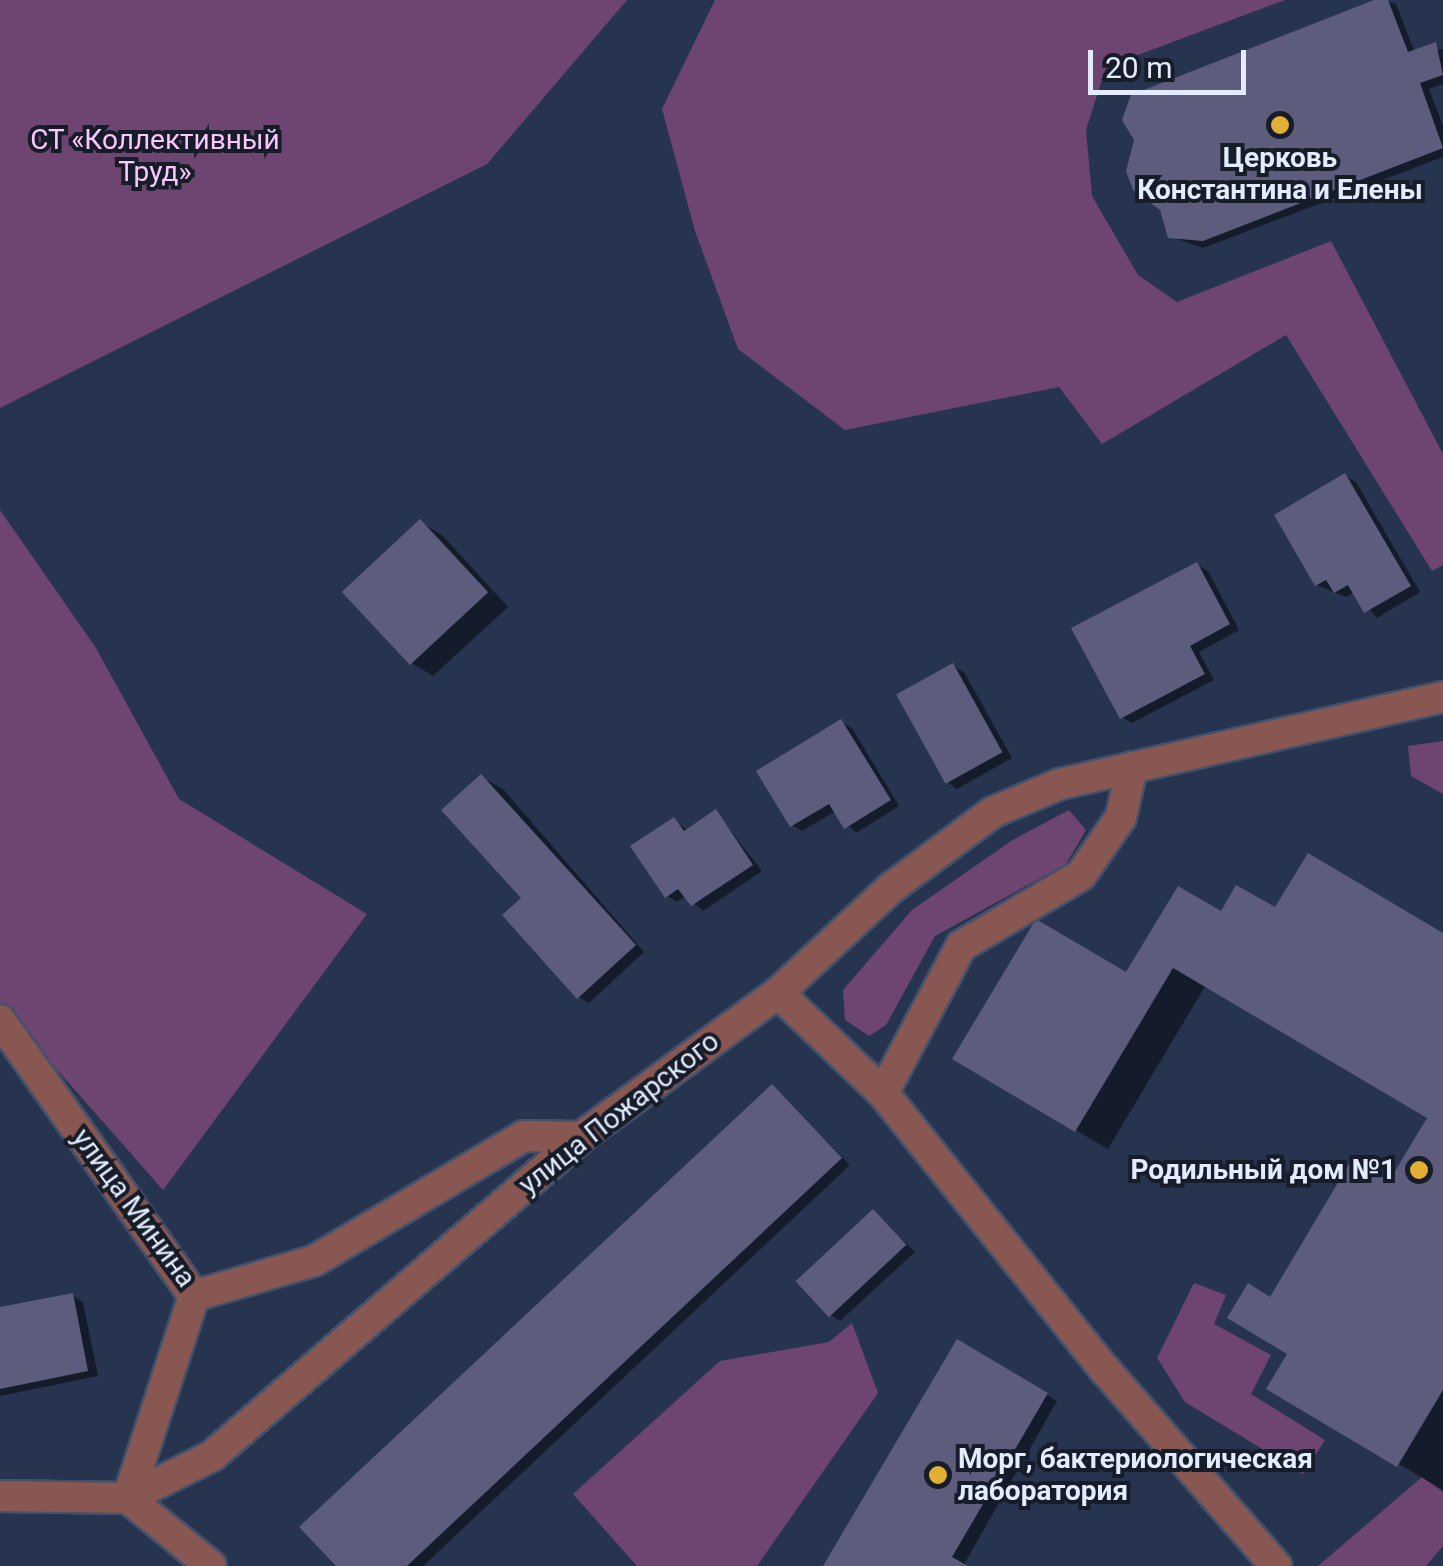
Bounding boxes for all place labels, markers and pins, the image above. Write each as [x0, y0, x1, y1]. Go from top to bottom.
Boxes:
marker: Церковь Константина и Елены [1269, 114, 1291, 136]
place label: Церковь Константина и Елены [1137, 141, 1423, 207]
place label: Родильный дом №1 [1130, 1153, 1396, 1187]
marker: Родильный дом №1 [1406, 1157, 1432, 1183]
place label: Морг, бактериологическая лаборатория [958, 1442, 1313, 1508]
marker: Морг, бактериологическая лаборатория [927, 1464, 949, 1486]

